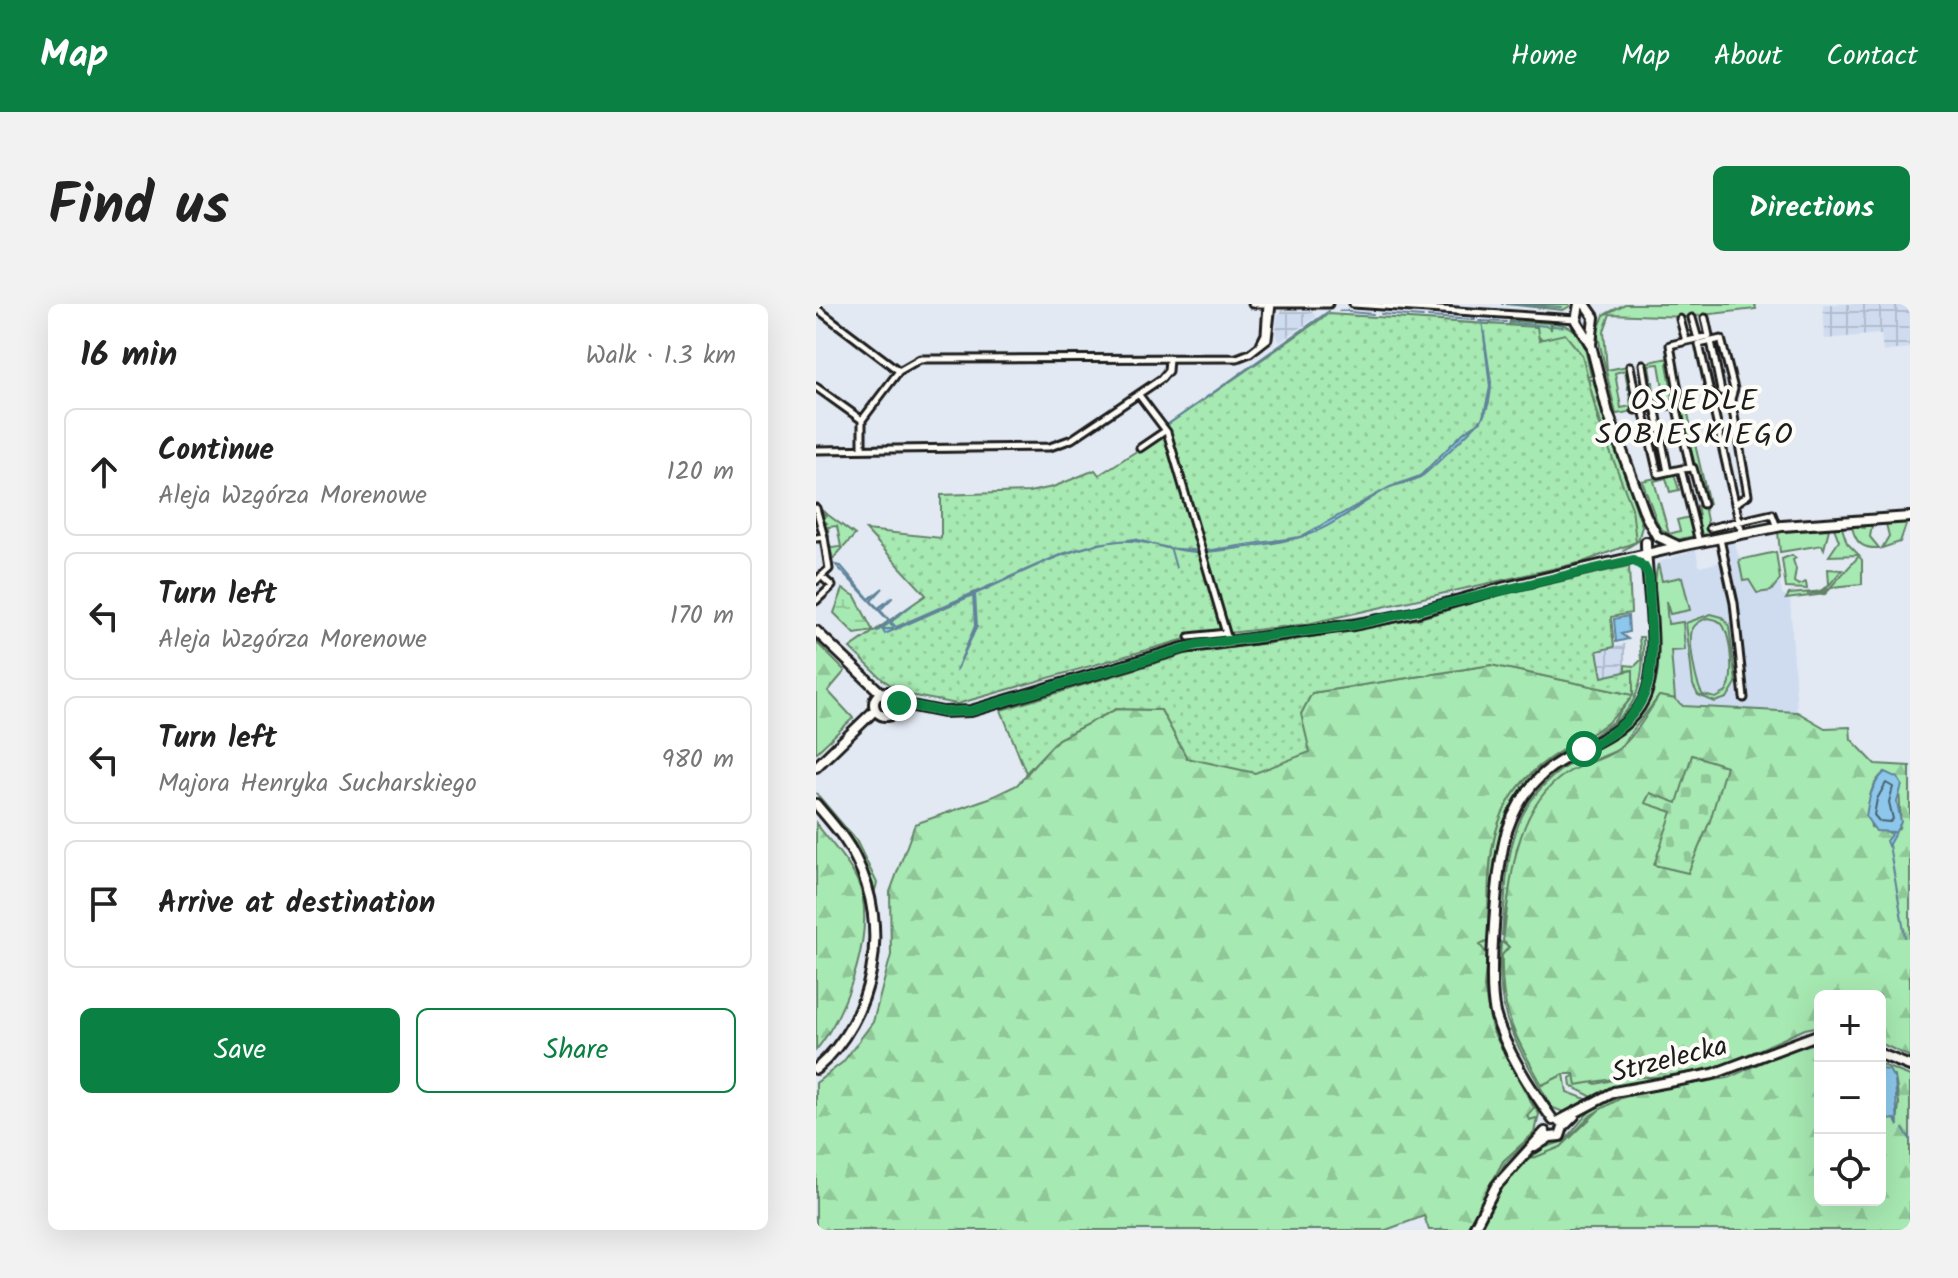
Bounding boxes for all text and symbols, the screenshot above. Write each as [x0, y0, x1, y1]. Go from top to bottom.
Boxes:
text: Map [40, 26, 109, 86]
text: Home [1511, 34, 1577, 79]
text: Map [1621, 34, 1670, 79]
text: About [1714, 34, 1782, 79]
text: Contact [1826, 34, 1918, 79]
text: Find us [48, 163, 229, 253]
button: Directions [1713, 166, 1910, 251]
text: 16 min [80, 329, 177, 383]
text: Walk · 1.3 km [585, 335, 736, 377]
district label: OSIEDLE SOBIESKIEGO [1595, 378, 1795, 460]
text: Continue [158, 427, 274, 475]
icon: ahead [82, 450, 126, 494]
text: 120 m [667, 451, 734, 493]
text: Aleja Wzgórza Morenowe [158, 475, 427, 517]
text: Turn left [158, 571, 277, 619]
icon: left [82, 594, 126, 638]
text: 170 m [670, 595, 734, 637]
text: Aleja Wzgórza Morenowe [158, 619, 427, 661]
route end [881, 685, 917, 721]
text: Turn left [158, 715, 277, 763]
route start [1566, 731, 1602, 767]
icon: left [82, 738, 126, 782]
text: 980 m [662, 739, 734, 781]
text: Majora Henryka Sucharskiego [158, 763, 477, 805]
text: Arrive at destination [158, 880, 435, 928]
icon: arrive [82, 882, 126, 926]
map controls [1814, 990, 1886, 1206]
button: + [1814, 990, 1886, 1062]
button: Save [80, 1008, 400, 1093]
button: Share [416, 1008, 736, 1093]
street label: Strzelecka [1607, 1024, 1732, 1097]
button: − [1814, 1062, 1886, 1134]
button: locate [1814, 1134, 1886, 1206]

